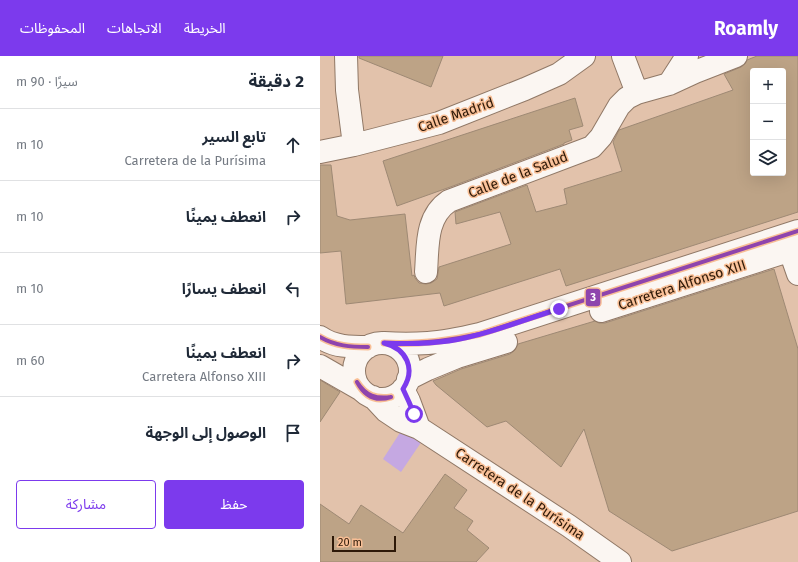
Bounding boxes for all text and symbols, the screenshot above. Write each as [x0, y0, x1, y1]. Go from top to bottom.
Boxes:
text: Roamly [714, 17, 778, 40]
text: المحفوظات [20, 20, 85, 37]
text: الاتجاهات [107, 20, 162, 37]
text: الخريطة [184, 20, 226, 37]
map controls [750, 68, 786, 176]
button: + [750, 68, 786, 104]
text: 2 دقيقة [248, 71, 304, 92]
text: سيرًا · 90 m [16, 74, 78, 89]
street label: Calle Madrid [416, 94, 496, 136]
button: − [750, 104, 786, 140]
text: تابع السير [202, 128, 266, 146]
icon: ahead [282, 134, 304, 156]
text: 10 m [16, 137, 44, 152]
button: layers [750, 140, 786, 176]
street label: Calle de la Salud [466, 148, 570, 202]
text: Carretera de la Purísima [124, 153, 266, 168]
icon: right [282, 206, 304, 228]
text: انعطف يمينًا [186, 208, 266, 226]
text: 10 m [16, 209, 44, 224]
street label: Carretera Alfonso XIII [616, 256, 748, 314]
icon: left [282, 278, 304, 300]
text: انعطف يسارًا [182, 280, 266, 298]
text: 10 m [16, 281, 44, 296]
line badge: 3 [585, 288, 601, 307]
text: 3 [589, 291, 596, 304]
route end [550, 300, 568, 318]
text: انعطف يمينًا [186, 344, 266, 362]
icon: right [282, 350, 304, 372]
text: 60 m [16, 353, 45, 368]
text: Carretera Alfonso XIII [142, 369, 266, 384]
route start [405, 405, 423, 423]
icon: arrive [282, 422, 304, 444]
text: الوصول إلى الوجهة [146, 424, 266, 442]
street label: Carretera de la Purísima [452, 444, 588, 544]
button: مشاركة [16, 480, 156, 529]
button: حفظ [164, 480, 304, 529]
scale bar [332, 534, 396, 553]
text: 20 m [338, 536, 362, 549]

